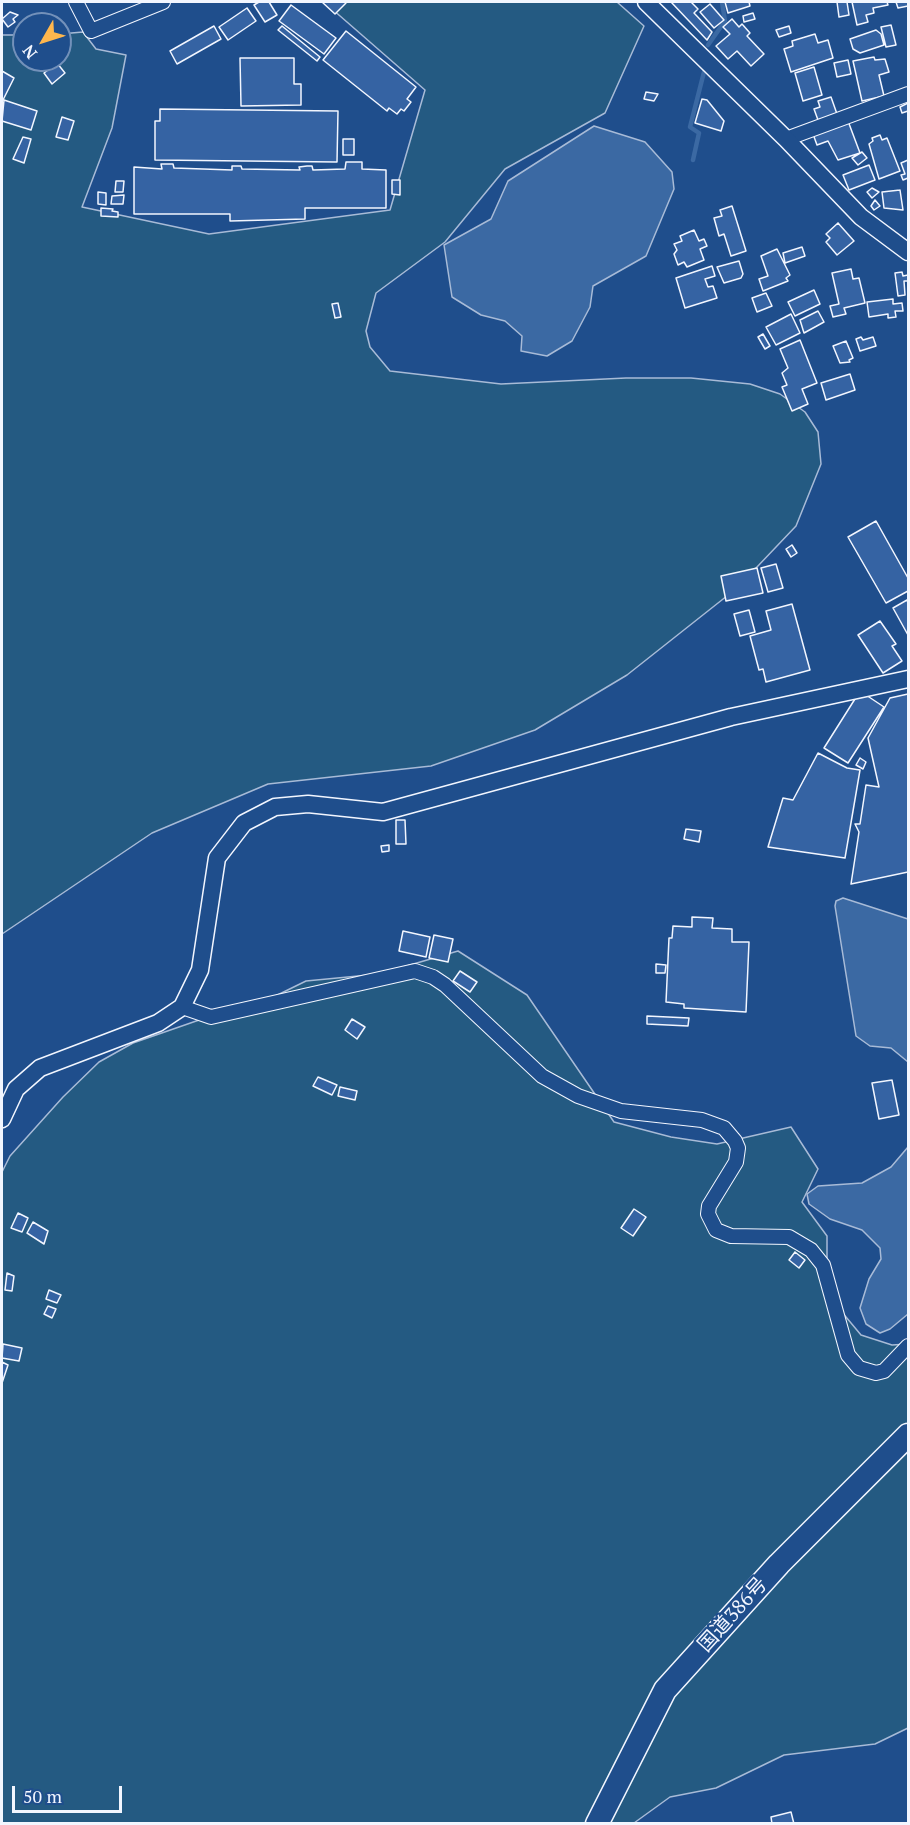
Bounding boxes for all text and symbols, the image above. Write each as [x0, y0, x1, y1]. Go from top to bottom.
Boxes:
north arrow [12, 12, 72, 72]
text: N [17, 40, 42, 64]
street label: 国道386号 [693, 1573, 773, 1657]
scale bar [15, 1774, 124, 1812]
text: 50 m [23, 1784, 62, 1808]

